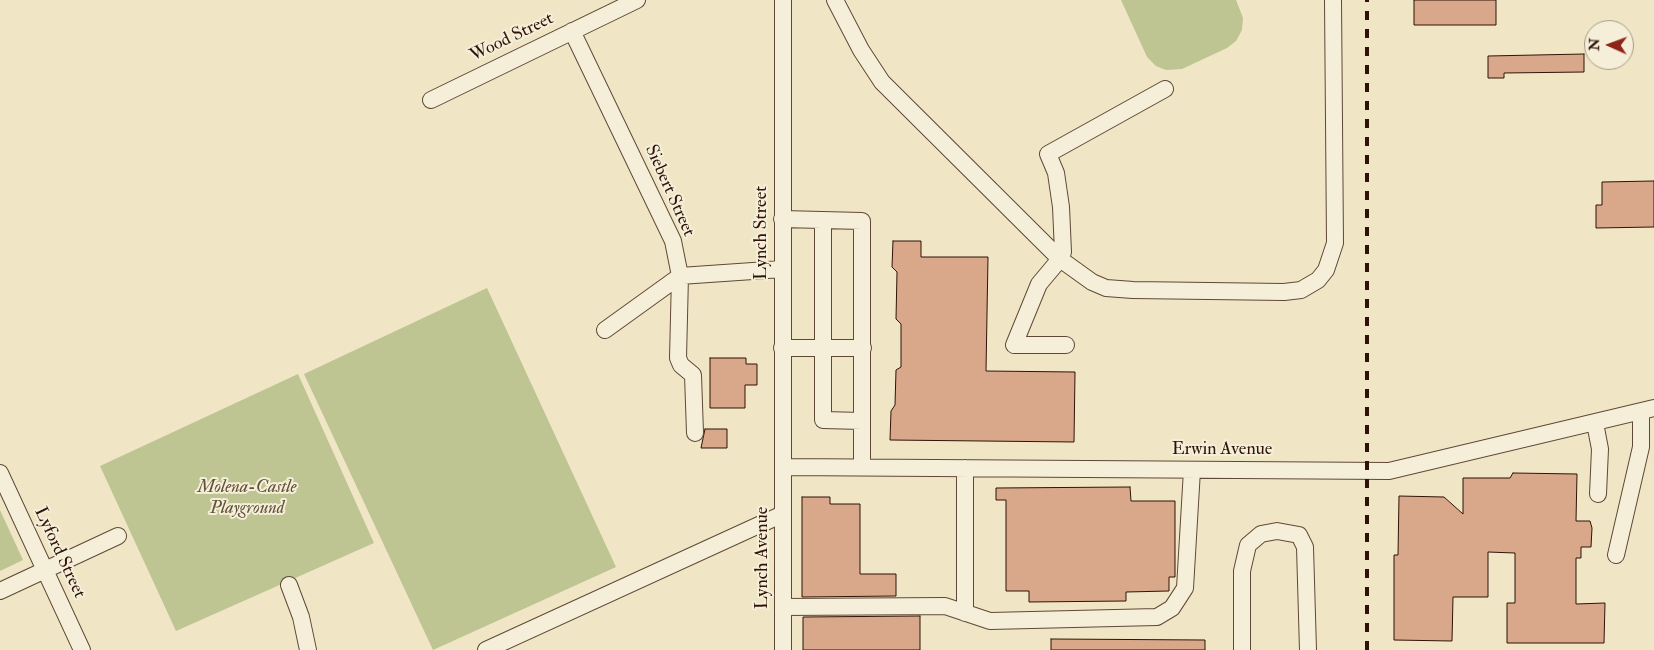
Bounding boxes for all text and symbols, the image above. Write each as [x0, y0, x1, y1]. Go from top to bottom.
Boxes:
street label: Wood Street [467, 9, 557, 67]
north arrow [1584, 20, 1634, 70]
text: N [1586, 38, 1603, 51]
street label: Siebert Street [639, 142, 699, 240]
street label: Lynch Street [751, 186, 773, 280]
street label: Erwin Avenue [1172, 439, 1272, 461]
park label: Molena-Castle Playground [197, 477, 297, 520]
street label: Lyford Street [29, 504, 89, 602]
street label: Lynch Avenue [752, 507, 774, 609]

